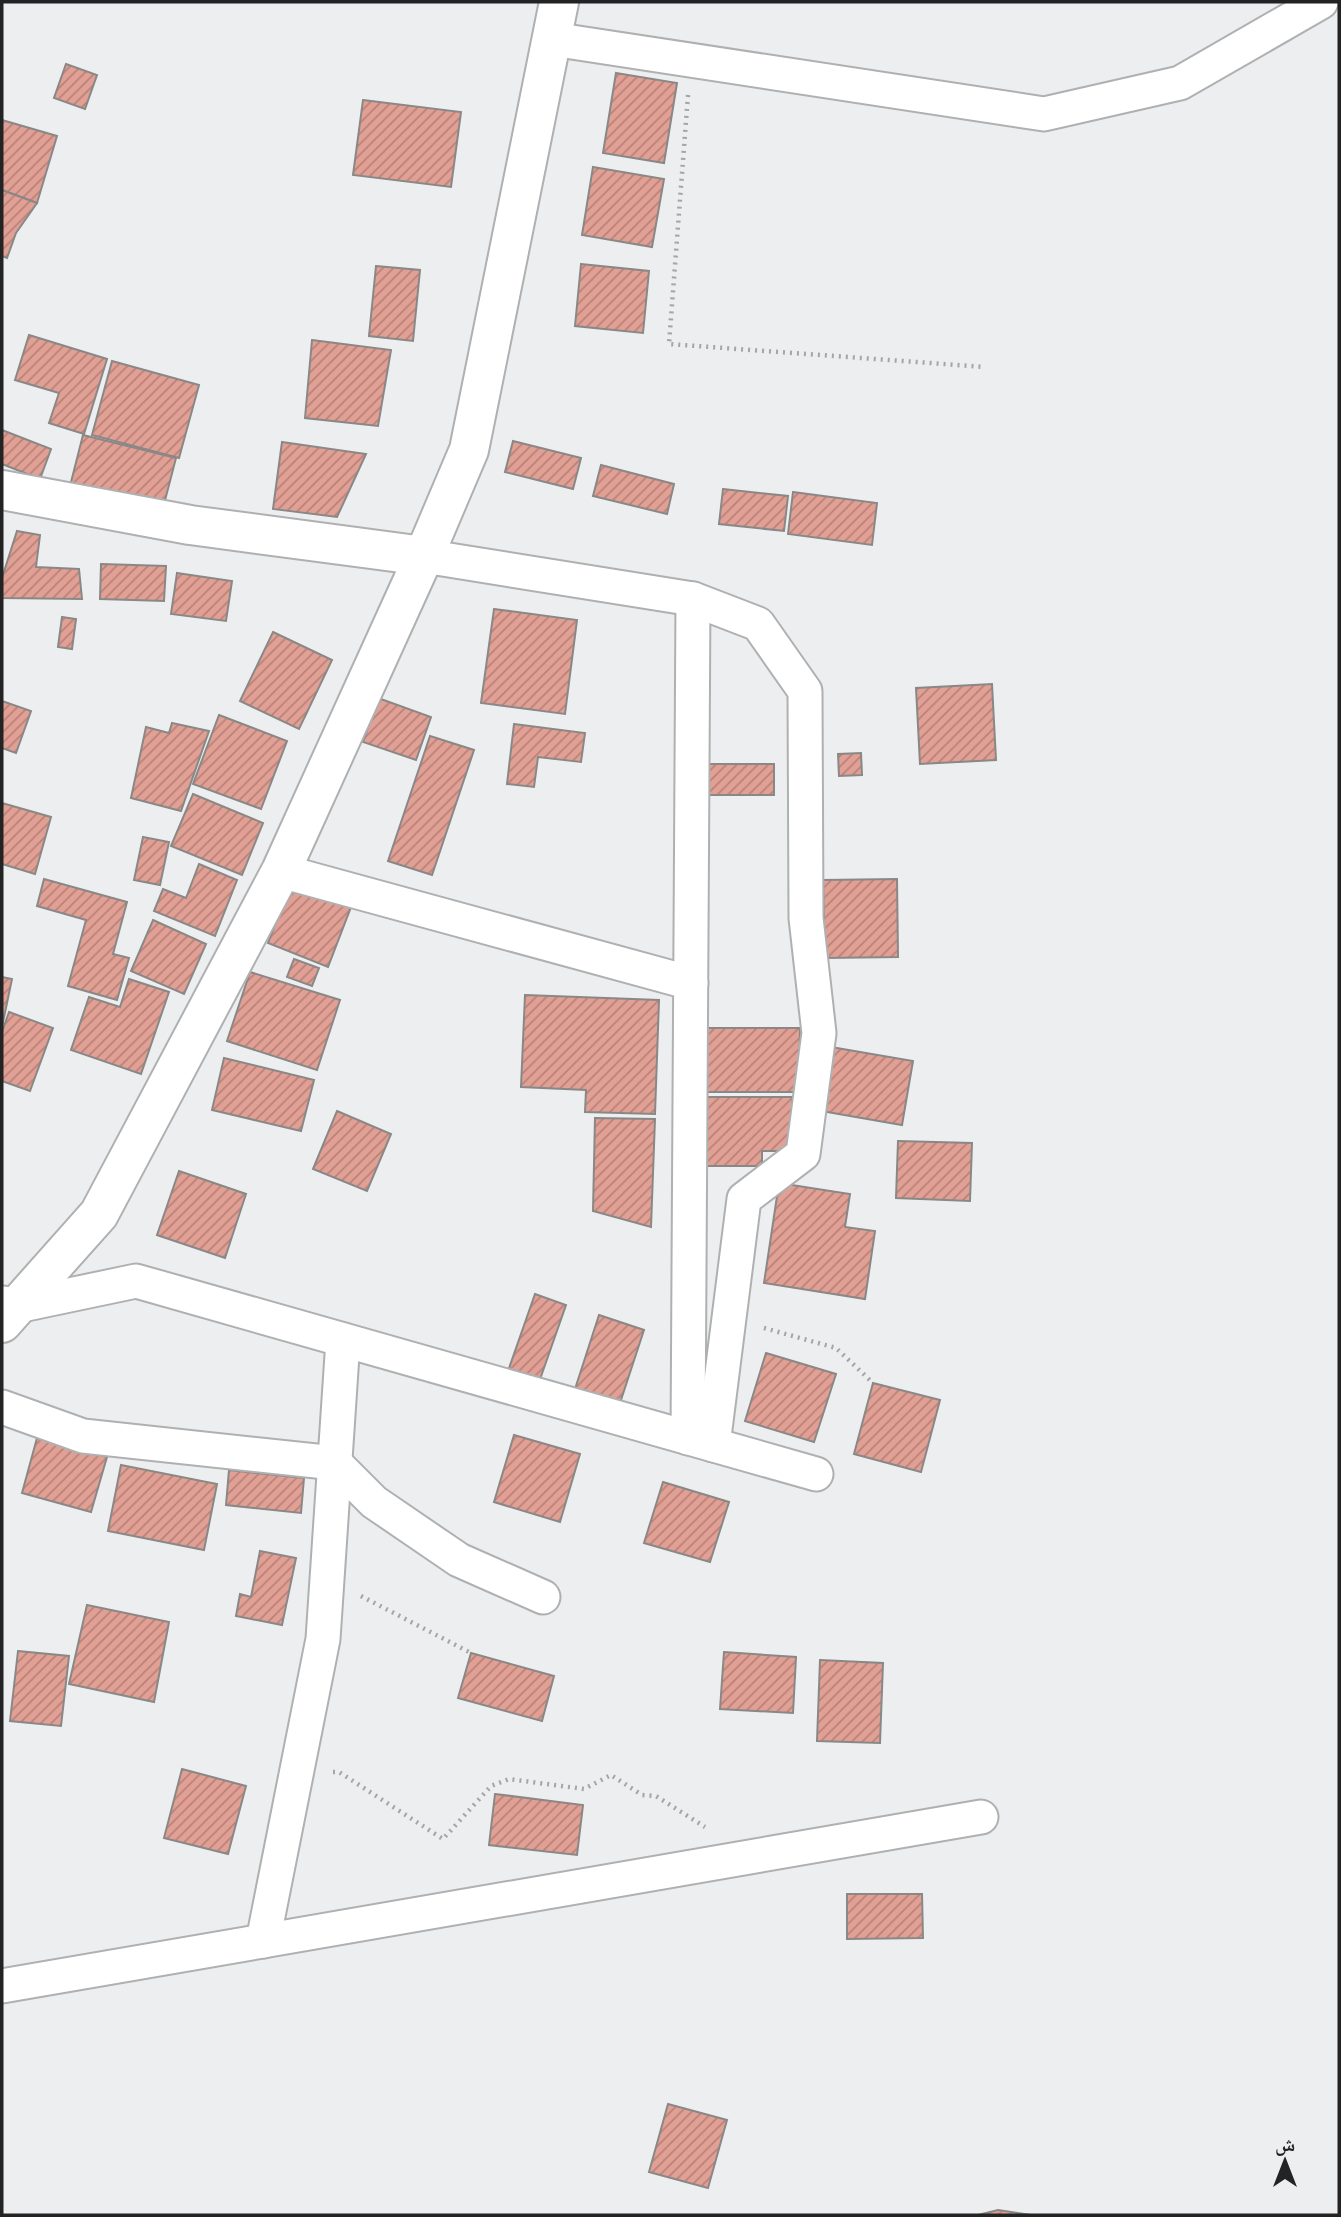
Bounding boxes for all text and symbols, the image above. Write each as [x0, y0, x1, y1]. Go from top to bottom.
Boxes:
north arrow [1250, 2126, 1320, 2196]
text: ش [1275, 2134, 1295, 2156]

